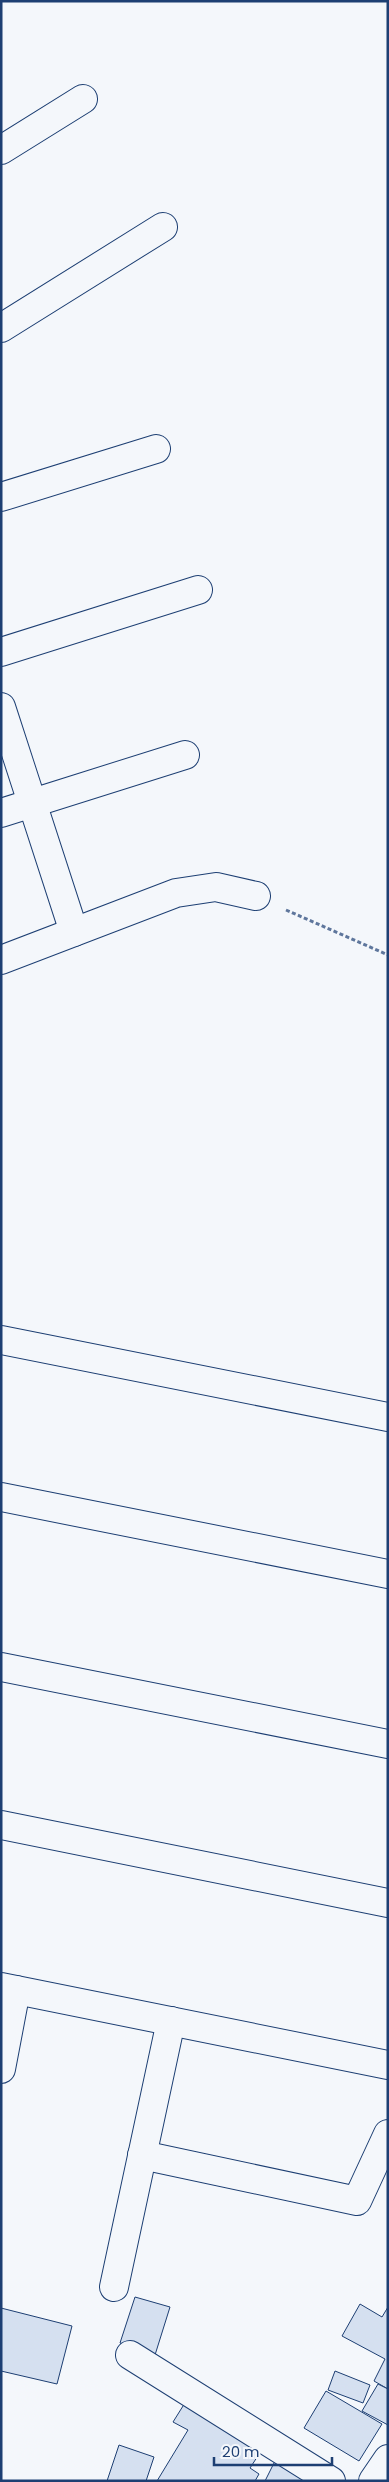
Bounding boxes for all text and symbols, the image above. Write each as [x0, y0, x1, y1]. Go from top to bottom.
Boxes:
scale bar [214, 2434, 332, 2466]
text: 20 m [222, 2441, 260, 2462]

